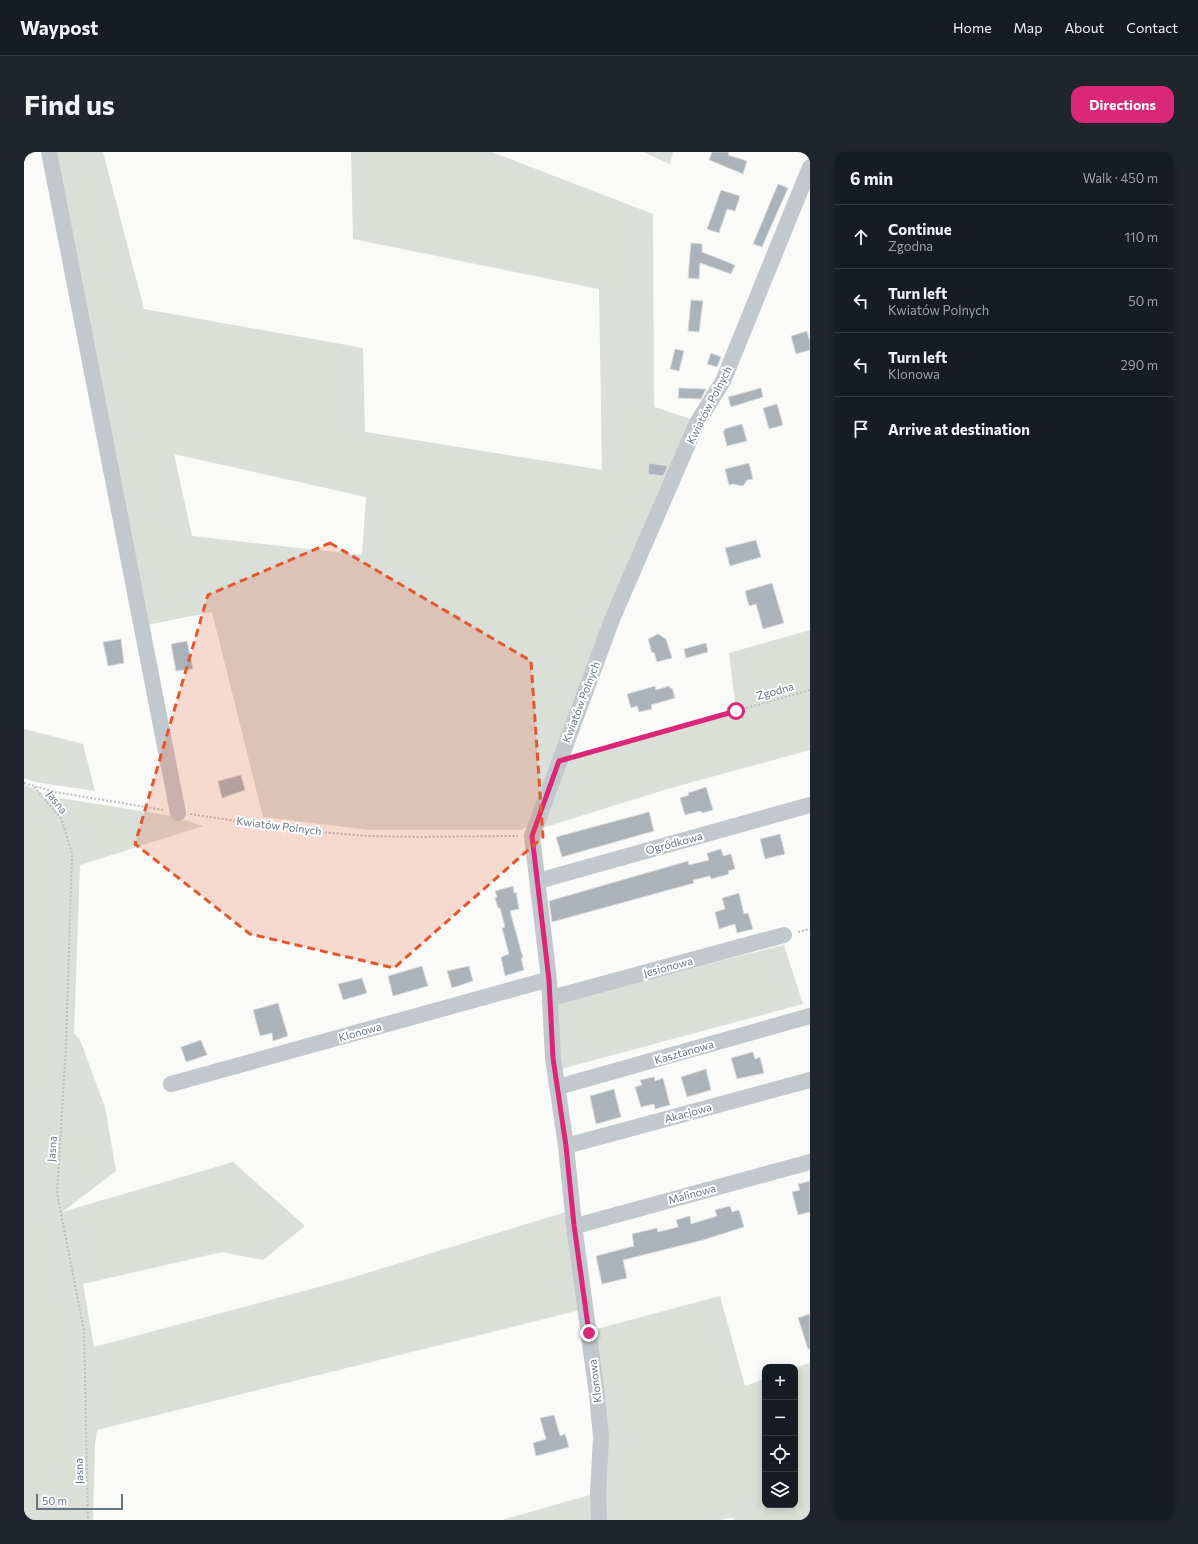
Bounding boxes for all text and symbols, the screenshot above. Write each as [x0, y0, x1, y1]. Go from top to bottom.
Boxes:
text: Waypost [20, 16, 98, 39]
text: Home [953, 19, 992, 36]
text: Map [1014, 19, 1042, 36]
text: About [1064, 19, 1104, 36]
text: Contact [1126, 19, 1178, 36]
button: Directions [1071, 86, 1174, 123]
text: Find us [24, 87, 115, 121]
text: 6 min [850, 168, 893, 189]
text: Walk · 450 m [1083, 170, 1158, 186]
text: Continue [888, 220, 952, 238]
icon: ahead [850, 226, 872, 248]
text: 110 m [1125, 229, 1158, 245]
text: Zgodna [888, 238, 933, 254]
text: Turn left [888, 284, 947, 302]
icon: left [850, 290, 872, 312]
text: 50 m [1128, 293, 1158, 309]
text: Kwiatów Polnych [888, 302, 989, 318]
text: Turn left [888, 348, 947, 366]
icon: left [850, 354, 872, 376]
text: 290 m [1121, 357, 1158, 373]
street label: Kwiatów Polnych [683, 364, 734, 446]
text: Klonowa [888, 366, 940, 382]
icon: arrive [850, 418, 872, 440]
text: Arrive at destination [888, 420, 1030, 438]
street label: Kwiatów Polnych [559, 660, 602, 744]
street label: Zgodna [755, 679, 795, 702]
route start [727, 702, 745, 720]
street label: Jasna [43, 787, 71, 817]
street label: Kwiatów Polnych [236, 814, 322, 837]
street label: Ogródkowa [644, 829, 704, 856]
street label: Jesionowa [642, 954, 694, 980]
street label: Klonowa [337, 1019, 383, 1044]
street label: Kasztanowa [653, 1037, 715, 1066]
street label: Akacjowa [663, 1100, 713, 1125]
street label: Jasna [44, 1136, 60, 1162]
street label: Malinowa [667, 1181, 717, 1206]
route end [580, 1324, 598, 1342]
street label: Klonowa [585, 1358, 604, 1404]
map controls [762, 1364, 798, 1508]
button: + [762, 1364, 798, 1400]
button: − [762, 1400, 798, 1436]
button: locate [762, 1436, 798, 1472]
street label: Jasna [72, 1458, 86, 1484]
button: layers [762, 1472, 798, 1508]
scale bar [36, 1492, 123, 1511]
text: 50 m [42, 1494, 67, 1507]

